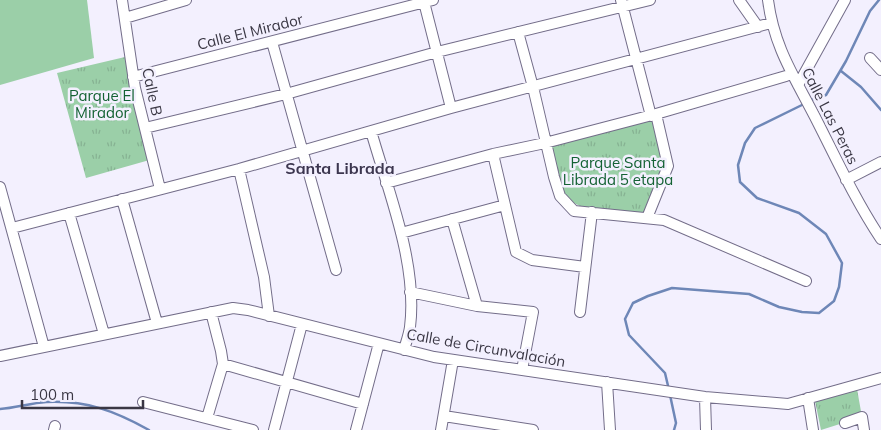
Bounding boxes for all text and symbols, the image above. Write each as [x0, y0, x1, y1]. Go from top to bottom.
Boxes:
street label: Calle El Mirador [195, 9, 305, 54]
street label: Calle Las Peras [798, 64, 863, 167]
street label: Calle B [138, 66, 167, 118]
park label: Parque El Mirador [69, 86, 135, 122]
park label: Parque Santa Librada 5 etapa [563, 153, 673, 189]
district label: Santa Librada [285, 158, 395, 178]
street label: Calle de Circunvalación [405, 324, 567, 371]
scale bar [22, 378, 144, 410]
text: 100 m [30, 385, 74, 404]

